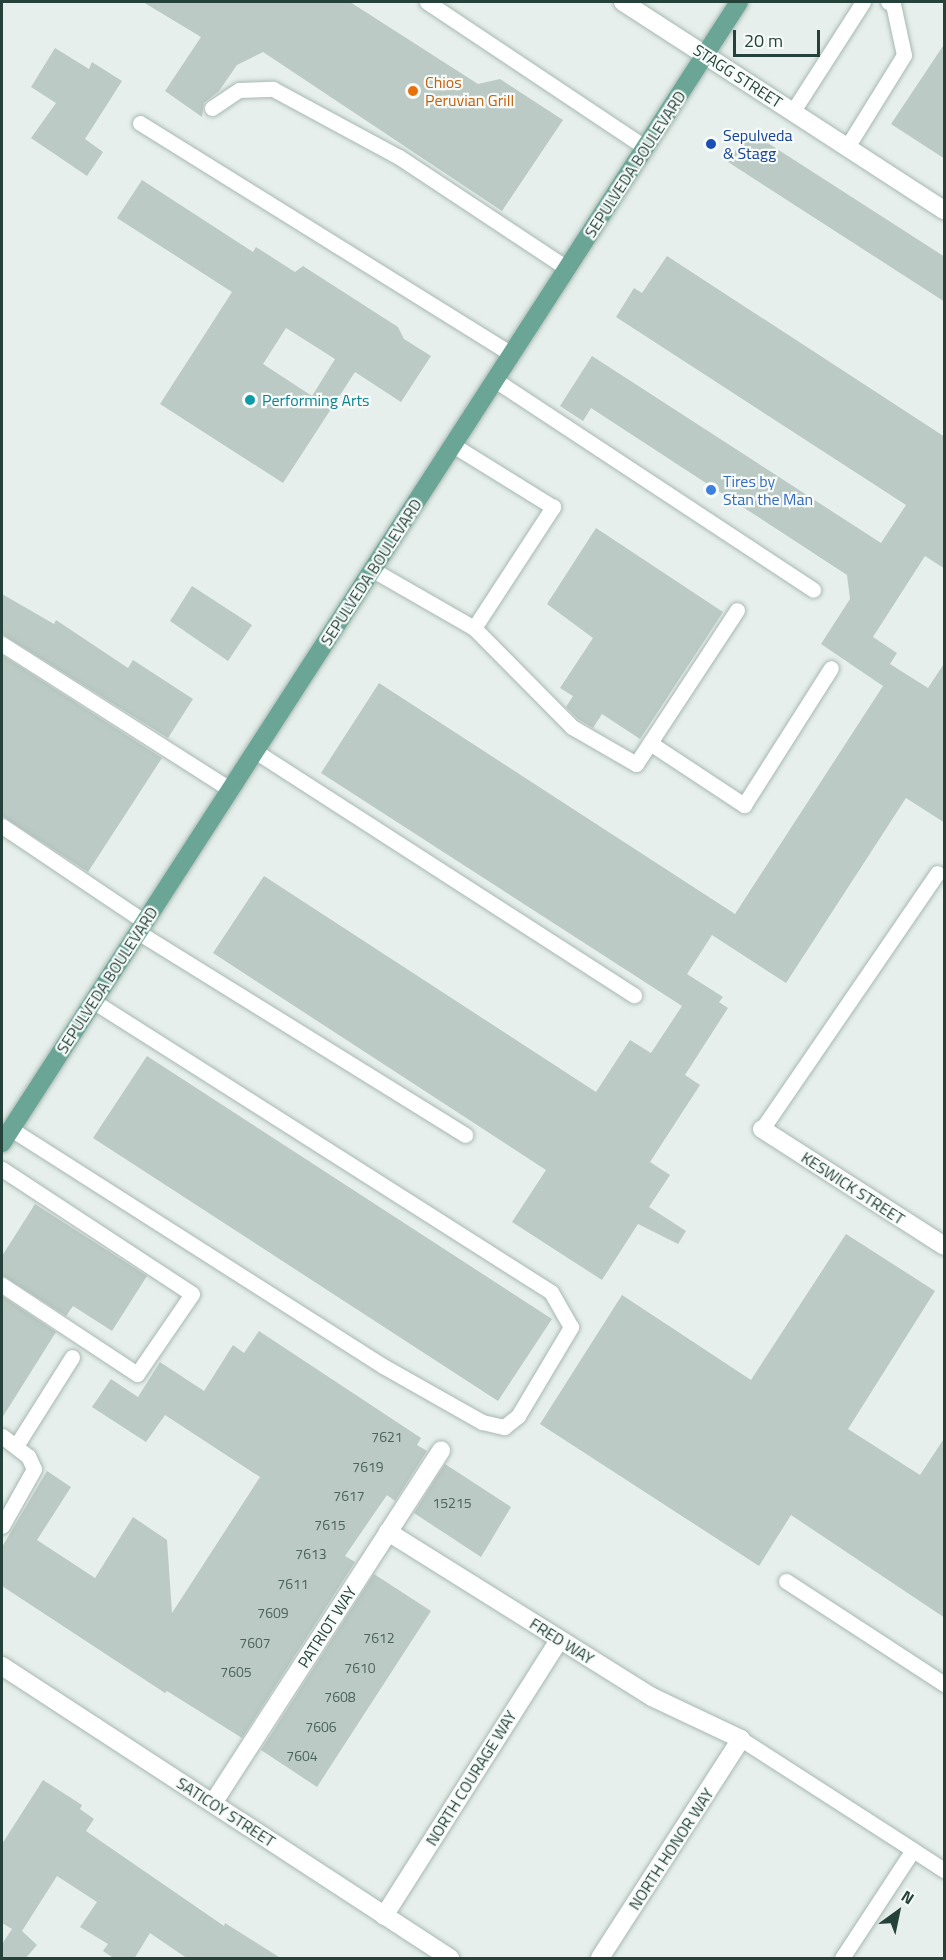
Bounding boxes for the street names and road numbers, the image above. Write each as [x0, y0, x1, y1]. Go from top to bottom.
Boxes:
street label: STAGG STREET [690, 40, 786, 112]
street label: SEPULVEDA BOULEVARD [580, 87, 690, 241]
street label: SEPULVEDA BOULEVARD [316, 495, 426, 649]
street label: SEPULVEDA BOULEVARD [52, 903, 162, 1057]
street label: KESWICK STREET [798, 1148, 908, 1228]
street label: PATRIOT WAY [294, 1583, 360, 1671]
street label: FRED WAY [526, 1614, 598, 1668]
street label: NORTH COURAGE WAY [422, 1707, 520, 1849]
street label: SATICOY STREET [173, 1773, 279, 1851]
street label: NORTH HONOR WAY [625, 1785, 717, 1913]

